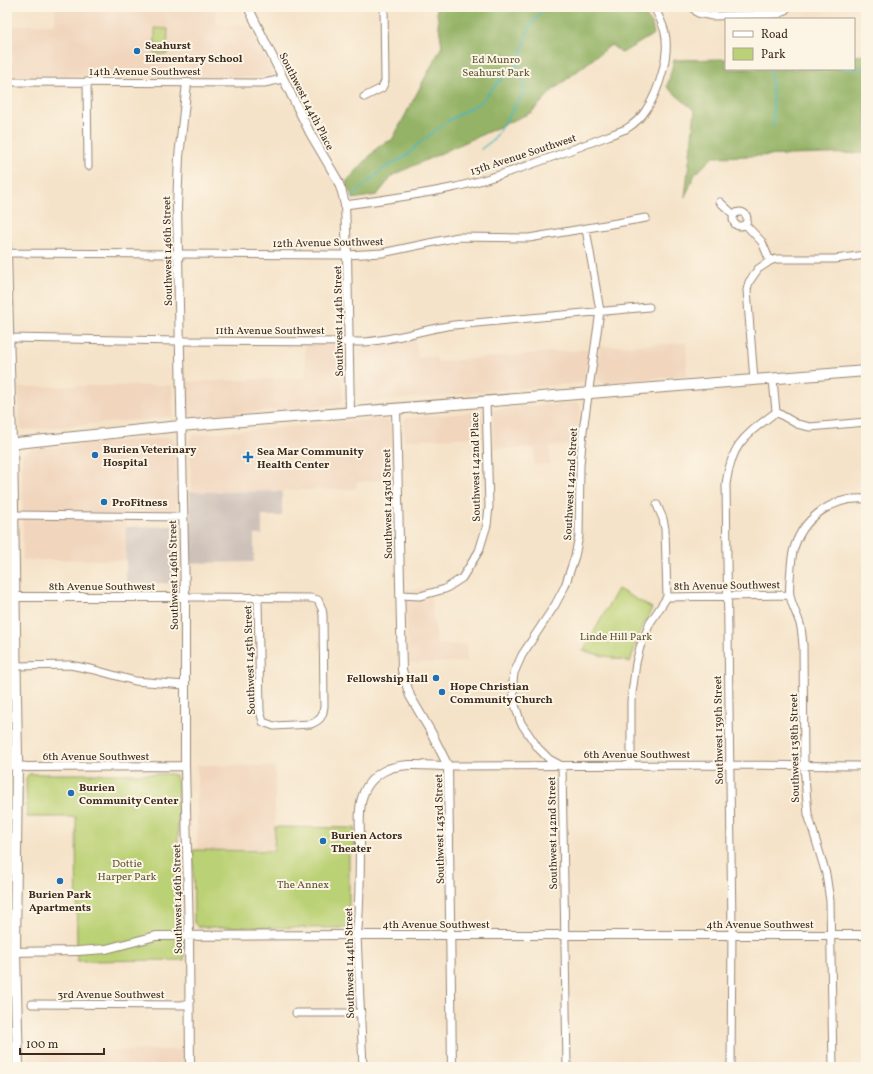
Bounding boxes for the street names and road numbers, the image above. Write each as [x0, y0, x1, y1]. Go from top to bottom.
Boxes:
street label: Southwest 144th Place [275, 50, 337, 153]
street label: 14th Avenue Southwest [89, 65, 201, 80]
street label: 13th Avenue Southwest [468, 131, 579, 180]
street label: Southwest 146th Street [160, 196, 177, 306]
street label: 12th Avenue Southwest [272, 235, 384, 252]
street label: Southwest 144th Street [331, 265, 348, 377]
street label: 11th Avenue Southwest [215, 324, 325, 339]
street label: Southwest 142nd Place [468, 412, 485, 522]
street label: Southwest 142nd Street [561, 427, 582, 541]
street label: Southwest 143rd Street [380, 449, 397, 559]
street label: Southwest 146th Street [166, 520, 183, 630]
street label: 8th Avenue Southwest [674, 578, 781, 595]
street label: 8th Avenue Southwest [49, 580, 155, 595]
street label: Southwest 145th Street [241, 605, 260, 715]
street label: Southwest 139th Street [711, 675, 728, 785]
street label: Southwest 138th Street [787, 693, 804, 803]
street label: 6th Avenue Southwest [584, 748, 690, 763]
street label: 6th Avenue Southwest [43, 750, 149, 765]
street label: Southwest 143rd Street [432, 774, 449, 884]
street label: Southwest 142nd Street [545, 776, 562, 890]
street label: Southwest 146th Street [170, 844, 187, 954]
street label: Southwest 144th Street [342, 907, 359, 1019]
street label: 4th Avenue Southwest [382, 918, 490, 933]
street label: 4th Avenue Southwest [706, 918, 814, 933]
street label: 3rd Avenue Southwest [57, 988, 165, 1003]

